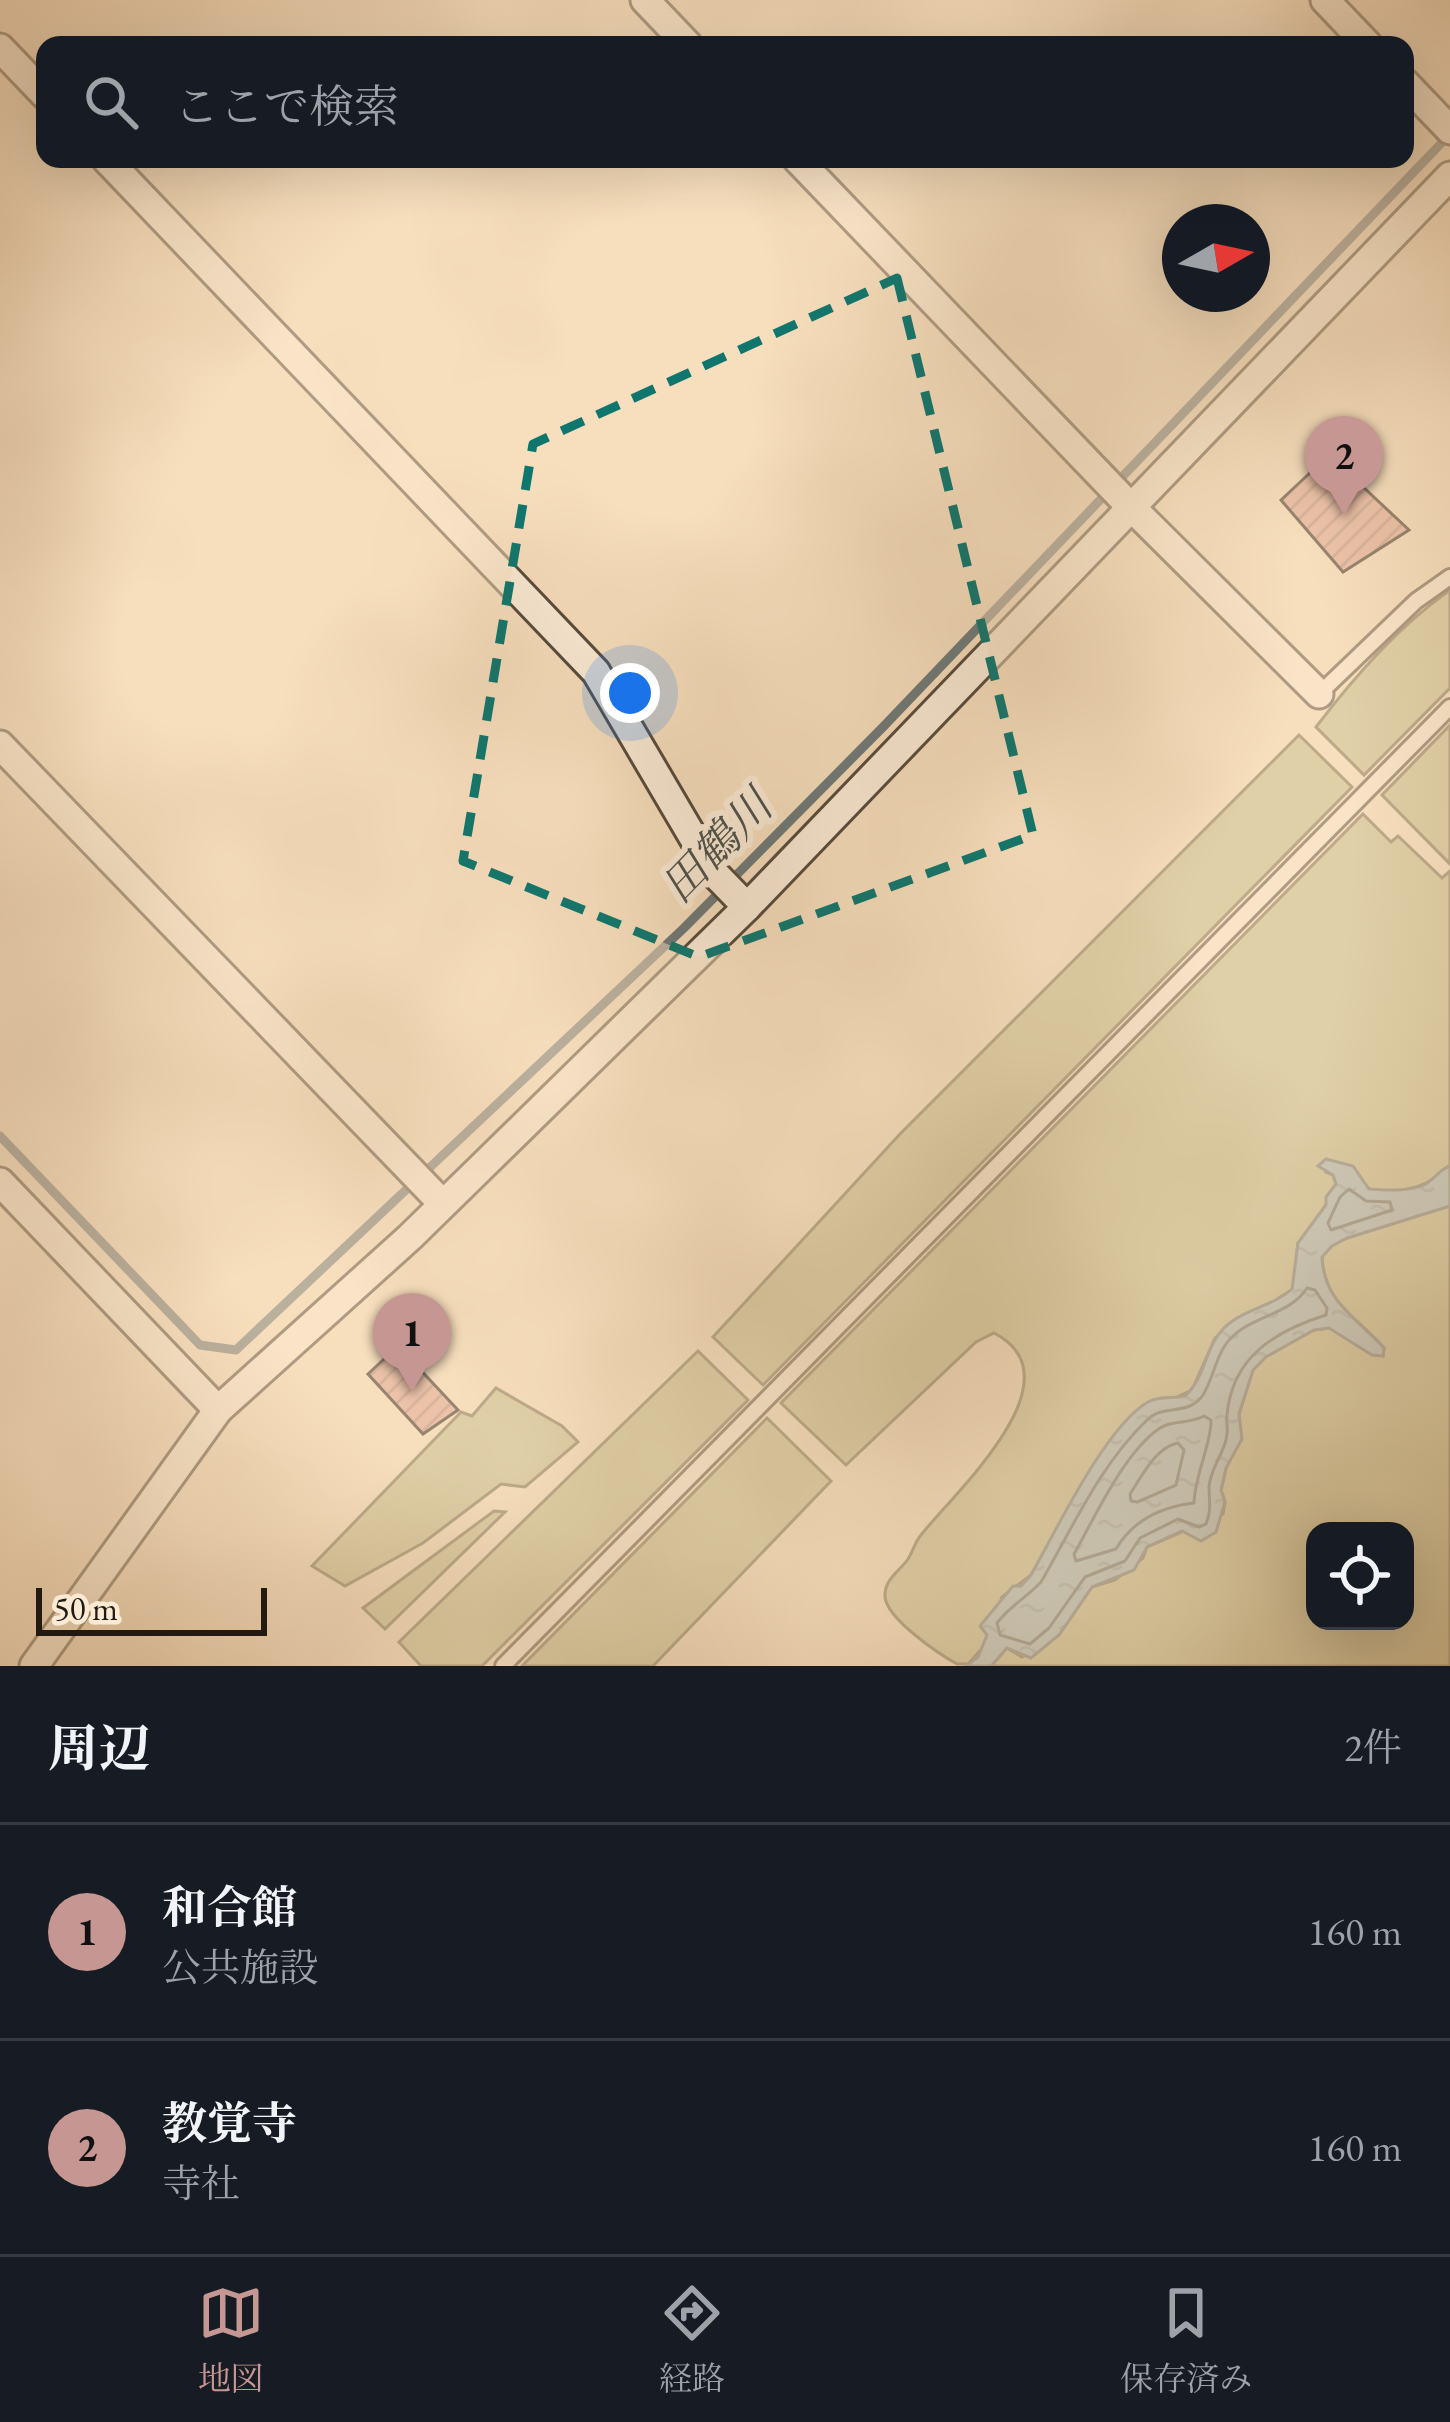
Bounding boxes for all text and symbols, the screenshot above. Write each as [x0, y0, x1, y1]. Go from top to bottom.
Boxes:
search box [36, 36, 1414, 168]
icon: search [78, 69, 144, 135]
text: ここで検索 [174, 77, 399, 135]
north arrow [1162, 204, 1270, 312]
pin: 2 [1305, 416, 1383, 515]
your location [600, 663, 660, 723]
water label: 田鶴川 [648, 774, 787, 915]
pin: 1 [373, 1293, 451, 1392]
map controls [1306, 1522, 1414, 1630]
button: locate [1306, 1522, 1414, 1630]
scale bar [36, 1582, 267, 1635]
text: 50 m [54, 1587, 118, 1630]
text: 周辺 [48, 1715, 150, 1781]
text: 2件 [1344, 1722, 1402, 1773]
text: 和合館 [162, 1878, 297, 1936]
text: 1 [77, 1906, 97, 1957]
text: 160 m [1308, 1906, 1402, 1957]
text: 公共施設 [162, 1942, 318, 1993]
text: 教覚寺 [162, 2094, 297, 2152]
text: 2 [77, 2122, 97, 2173]
text: 160 m [1308, 2122, 1402, 2173]
text: 寺社 [162, 2158, 240, 2209]
tab: 地図 [198, 2280, 264, 2400]
tab: 経路 [659, 2280, 725, 2400]
tab: 保存済み [1120, 2280, 1252, 2400]

